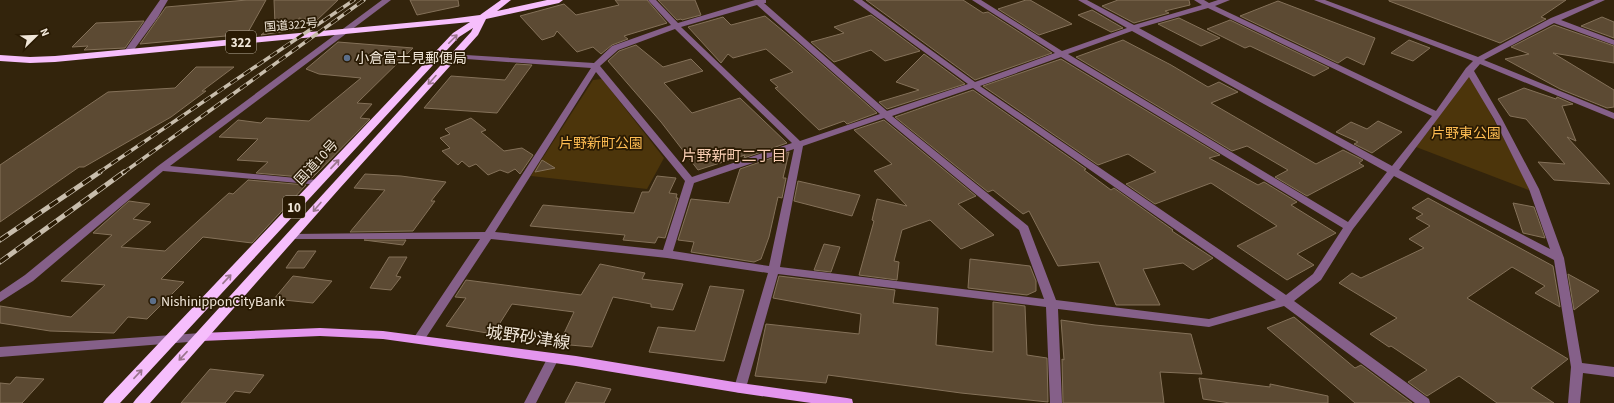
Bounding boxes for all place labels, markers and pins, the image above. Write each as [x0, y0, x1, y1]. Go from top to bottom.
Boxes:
place label: 小倉富士見郵便局 [355, 49, 467, 69]
marker: 小倉富士見郵便局 [342, 53, 352, 63]
place label: NishinipponCityBank [161, 292, 285, 312]
marker: NishinipponCityBank [148, 296, 158, 306]

